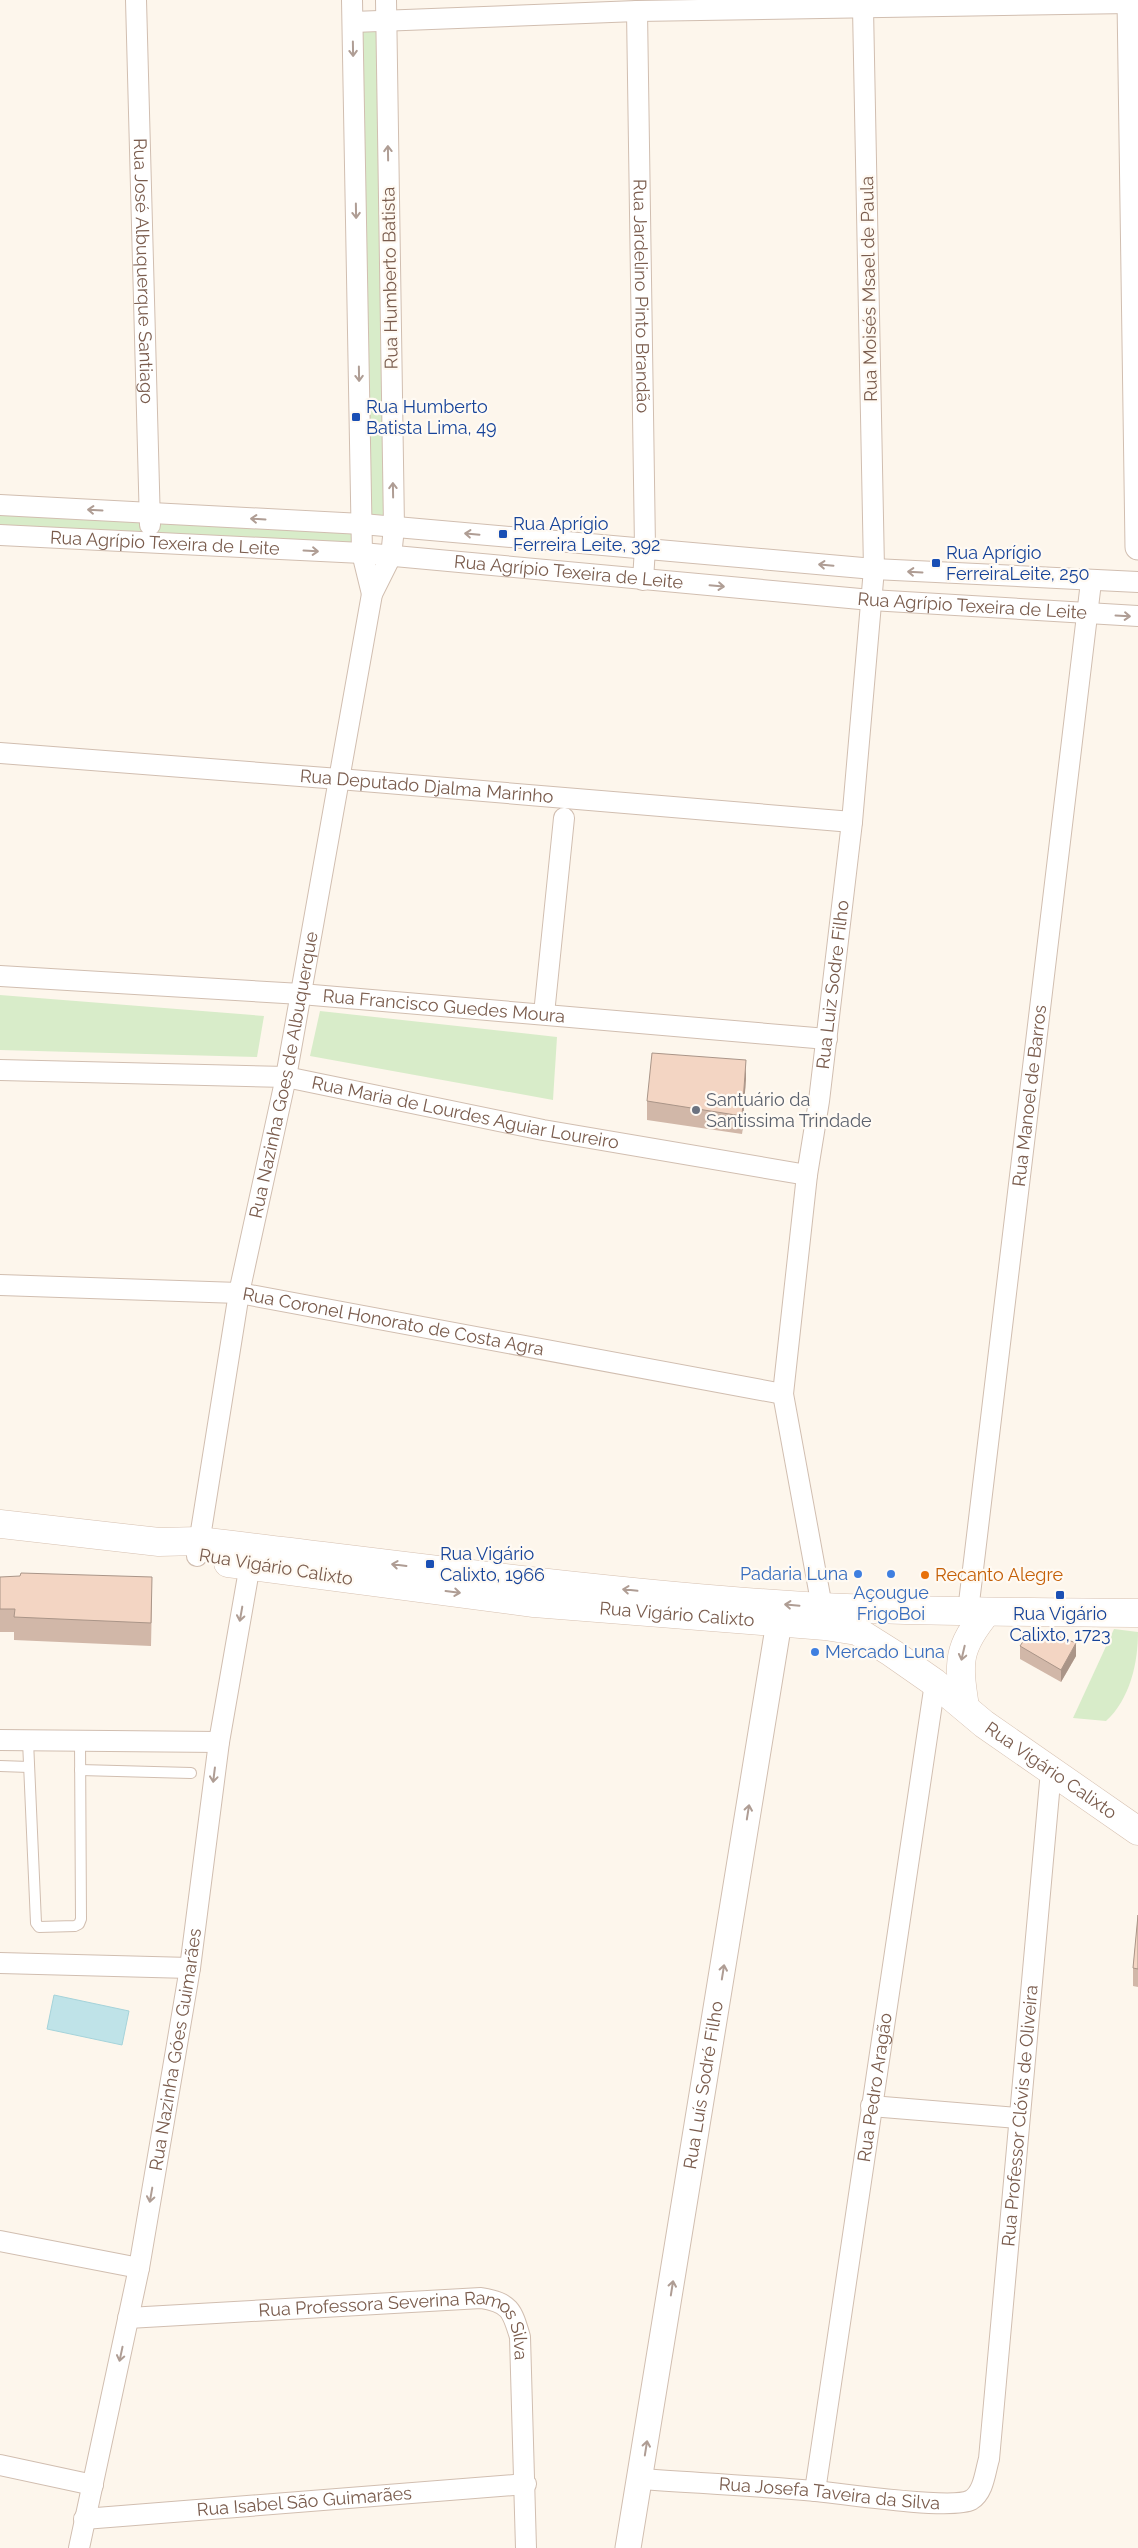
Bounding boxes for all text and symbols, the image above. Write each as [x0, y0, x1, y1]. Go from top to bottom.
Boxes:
one-way arrow [348, 40, 358, 56]
street label: Rua José Albuquerque Santiago [130, 138, 158, 404]
one-way arrow [383, 145, 393, 162]
street label: Rua Moisés Msael de Paula [856, 176, 881, 402]
street label: Rua Jardelino Pinto Brandão [630, 179, 654, 413]
street label: Rua Humberto Batista [377, 187, 402, 369]
one-way arrow [351, 202, 361, 219]
one-way arrow [354, 365, 364, 381]
place label: Rua Humberto Batista Lima, 49 [366, 396, 497, 438]
marker: Rua Humberto Batista Lima, 49 [350, 411, 362, 423]
one-way arrow [388, 483, 398, 499]
one-way arrow [88, 506, 104, 515]
place label: Rua Aprígio Ferreira Leite, 392 [513, 513, 661, 555]
one-way arrow [250, 514, 266, 523]
street label: Rua Agrípio Texeira de Leite [49, 526, 281, 559]
marker: Rua Aprígio Ferreira Leite, 392 [497, 528, 509, 540]
one-way arrow [464, 529, 480, 539]
place label: Rua Aprígio FerreiraLeite, 250 [946, 542, 1090, 584]
one-way arrow [303, 546, 319, 555]
street label: Rua Agrípio Texeira de Leite [453, 551, 685, 593]
marker: Rua Aprígio FerreiraLeite, 250 [930, 557, 942, 569]
one-way arrow [818, 560, 834, 570]
one-way arrow [907, 567, 923, 576]
one-way arrow [708, 582, 724, 591]
street label: Rua Agrípio Texeira de Leite [857, 588, 1088, 623]
one-way arrow [1115, 611, 1131, 620]
street label: Rua Deputado Djalma Marinho [299, 765, 555, 807]
street label: Rua Luiz Sodre Filho [812, 899, 853, 1070]
street label: Rua Nazinha Goes de Albuquerque [245, 930, 322, 1220]
street label: Rua Francisco Guedes Moura [322, 985, 566, 1027]
street label: Rua Manoel de Barros [1008, 1003, 1050, 1188]
street label: Rua Maria de Lourdes Aguiar Loureiro [310, 1072, 621, 1153]
place label: Santuário da Santissima Trindade [706, 1089, 872, 1131]
marker: Santuário da Santissima Trindade [690, 1104, 702, 1116]
street label: Rua Coronel Honorato de Costa Agra [241, 1283, 546, 1359]
place label: Rua Vigário Calixto, 1966 [440, 1543, 545, 1585]
street label: Rua Vigário Calixto [198, 1544, 355, 1589]
marker: Rua Vigário Calixto, 1966 [424, 1558, 436, 1570]
one-way arrow [391, 1560, 407, 1570]
place label: Padaria Luna [740, 1563, 848, 1584]
place label: Recanto Alegre [935, 1564, 1064, 1585]
marker: Padaria Luna [852, 1568, 864, 1580]
marker: Açougue FrigoBoi [885, 1568, 897, 1580]
marker: Recanto Alegre [919, 1569, 931, 1581]
place label: Açougue FrigoBoi [853, 1582, 929, 1624]
one-way arrow [622, 1585, 638, 1595]
one-way arrow [445, 1587, 461, 1597]
marker: Rua Vigário Calixto, 1723 [1054, 1589, 1066, 1601]
street label: Rua Vigário Calixto [599, 1597, 756, 1630]
one-way arrow [784, 1600, 800, 1609]
place label: Rua Vigário Calixto, 1723 [1009, 1603, 1111, 1645]
one-way arrow [235, 1606, 245, 1622]
place label: Mercado Luna [825, 1641, 945, 1662]
one-way arrow [958, 1645, 967, 1661]
marker: Mercado Luna [809, 1646, 821, 1658]
street label: Rua Vigário Calixto [981, 1717, 1121, 1823]
one-way arrow [209, 1766, 219, 1782]
one-way arrow [744, 1804, 754, 1820]
street label: Rua Nazinha Góes Guimarães [145, 1927, 205, 2172]
one-way arrow [718, 1964, 728, 1980]
street label: Rua Professor Clóvis de Oliveira [997, 1984, 1042, 2247]
street label: Rua Luís Sodré Filho [679, 1999, 727, 2171]
street label: Rua Pedro Aragão [853, 2011, 896, 2163]
one-way arrow [146, 2186, 156, 2202]
one-way arrow [667, 2280, 677, 2296]
street label: Rua Professora Severina Ramos Silva [258, 2287, 532, 2361]
one-way arrow [115, 2346, 125, 2362]
one-way arrow [641, 2441, 651, 2457]
street label: Rua Josefa Taveira da Silva [718, 2473, 940, 2513]
street label: Rua Isabel São Guimarães [196, 2482, 413, 2520]

